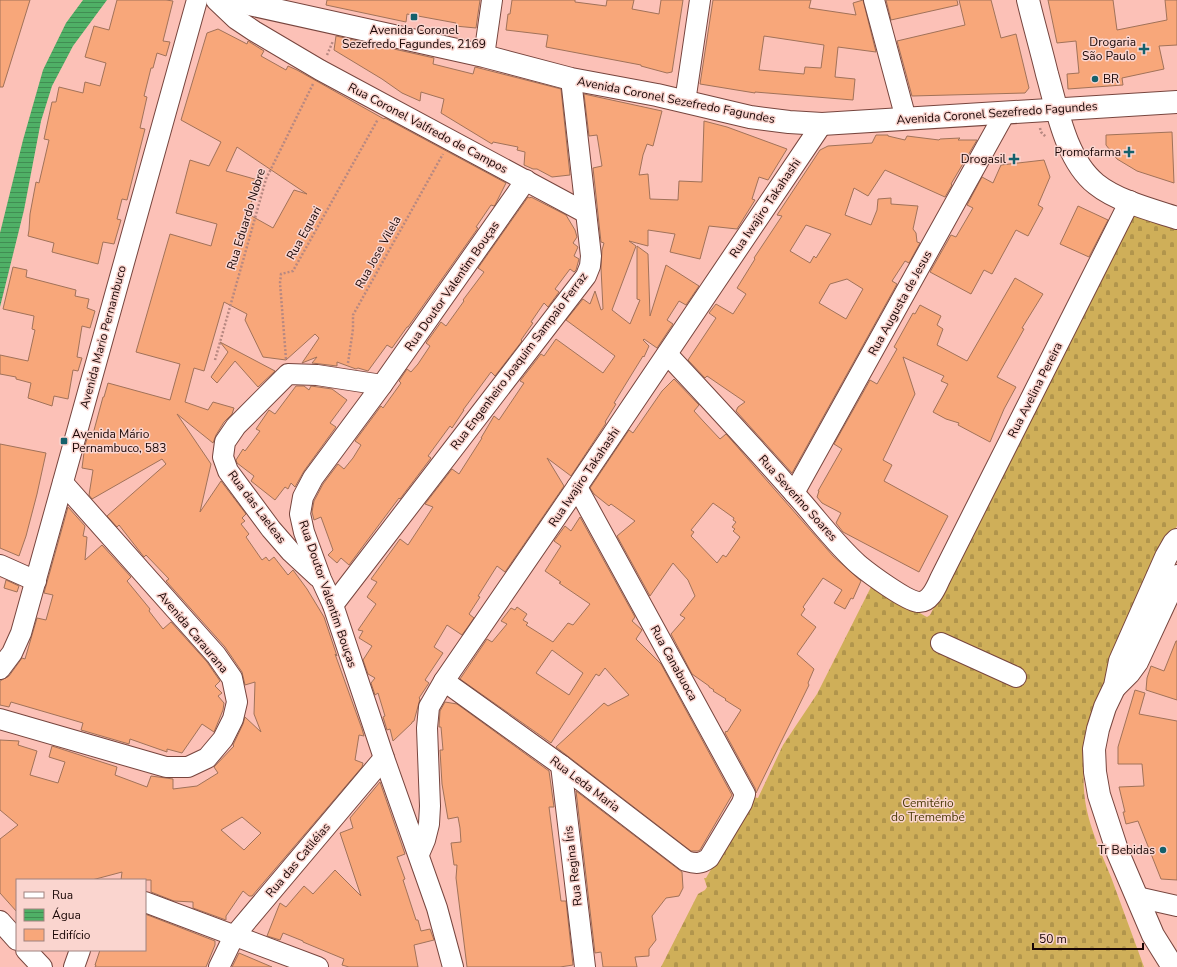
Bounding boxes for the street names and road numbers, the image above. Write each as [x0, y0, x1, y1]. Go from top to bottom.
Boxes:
street label: Avenida Coronel Sezefredo Fagundes [576, 73, 777, 127]
street label: Rua Coronel Valfredo de Campos [345, 79, 511, 177]
street label: Avenida Coronel Sezefredo Fagundes [896, 98, 1098, 128]
street label: Rua Iwajiro Takahashi [726, 155, 804, 261]
street label: Rua Eduardo Nobre [223, 166, 269, 272]
street label: Rua Equari [283, 204, 325, 262]
street label: Rua Jose Vilela [351, 213, 405, 291]
street label: Rua Doutor Valentim Bouças [401, 218, 503, 354]
street label: Rua Augusta de Jesus [864, 247, 936, 358]
street label: Avenida Mario Pernambuco [76, 263, 130, 410]
street label: Rua Engenheiro Joaquim Sampaio Ferraz [447, 269, 591, 453]
street label: Rua Avelina Pereira [1004, 339, 1066, 441]
street label: Rua Iwajiro Takahashi [545, 424, 623, 530]
street label: Rua Severino Soares [755, 451, 841, 545]
street label: Rua das Laeleas [224, 467, 290, 547]
street label: Rua Doutor Valentim Bouças [295, 518, 361, 670]
street label: Avenida Caraurana [154, 588, 232, 676]
street label: Rua Canabuoca [647, 622, 701, 704]
street label: Rua Leda Maria [547, 752, 623, 816]
street label: Rua das Catiléias [262, 819, 334, 901]
street label: Rua Regina Íris [560, 825, 586, 907]

